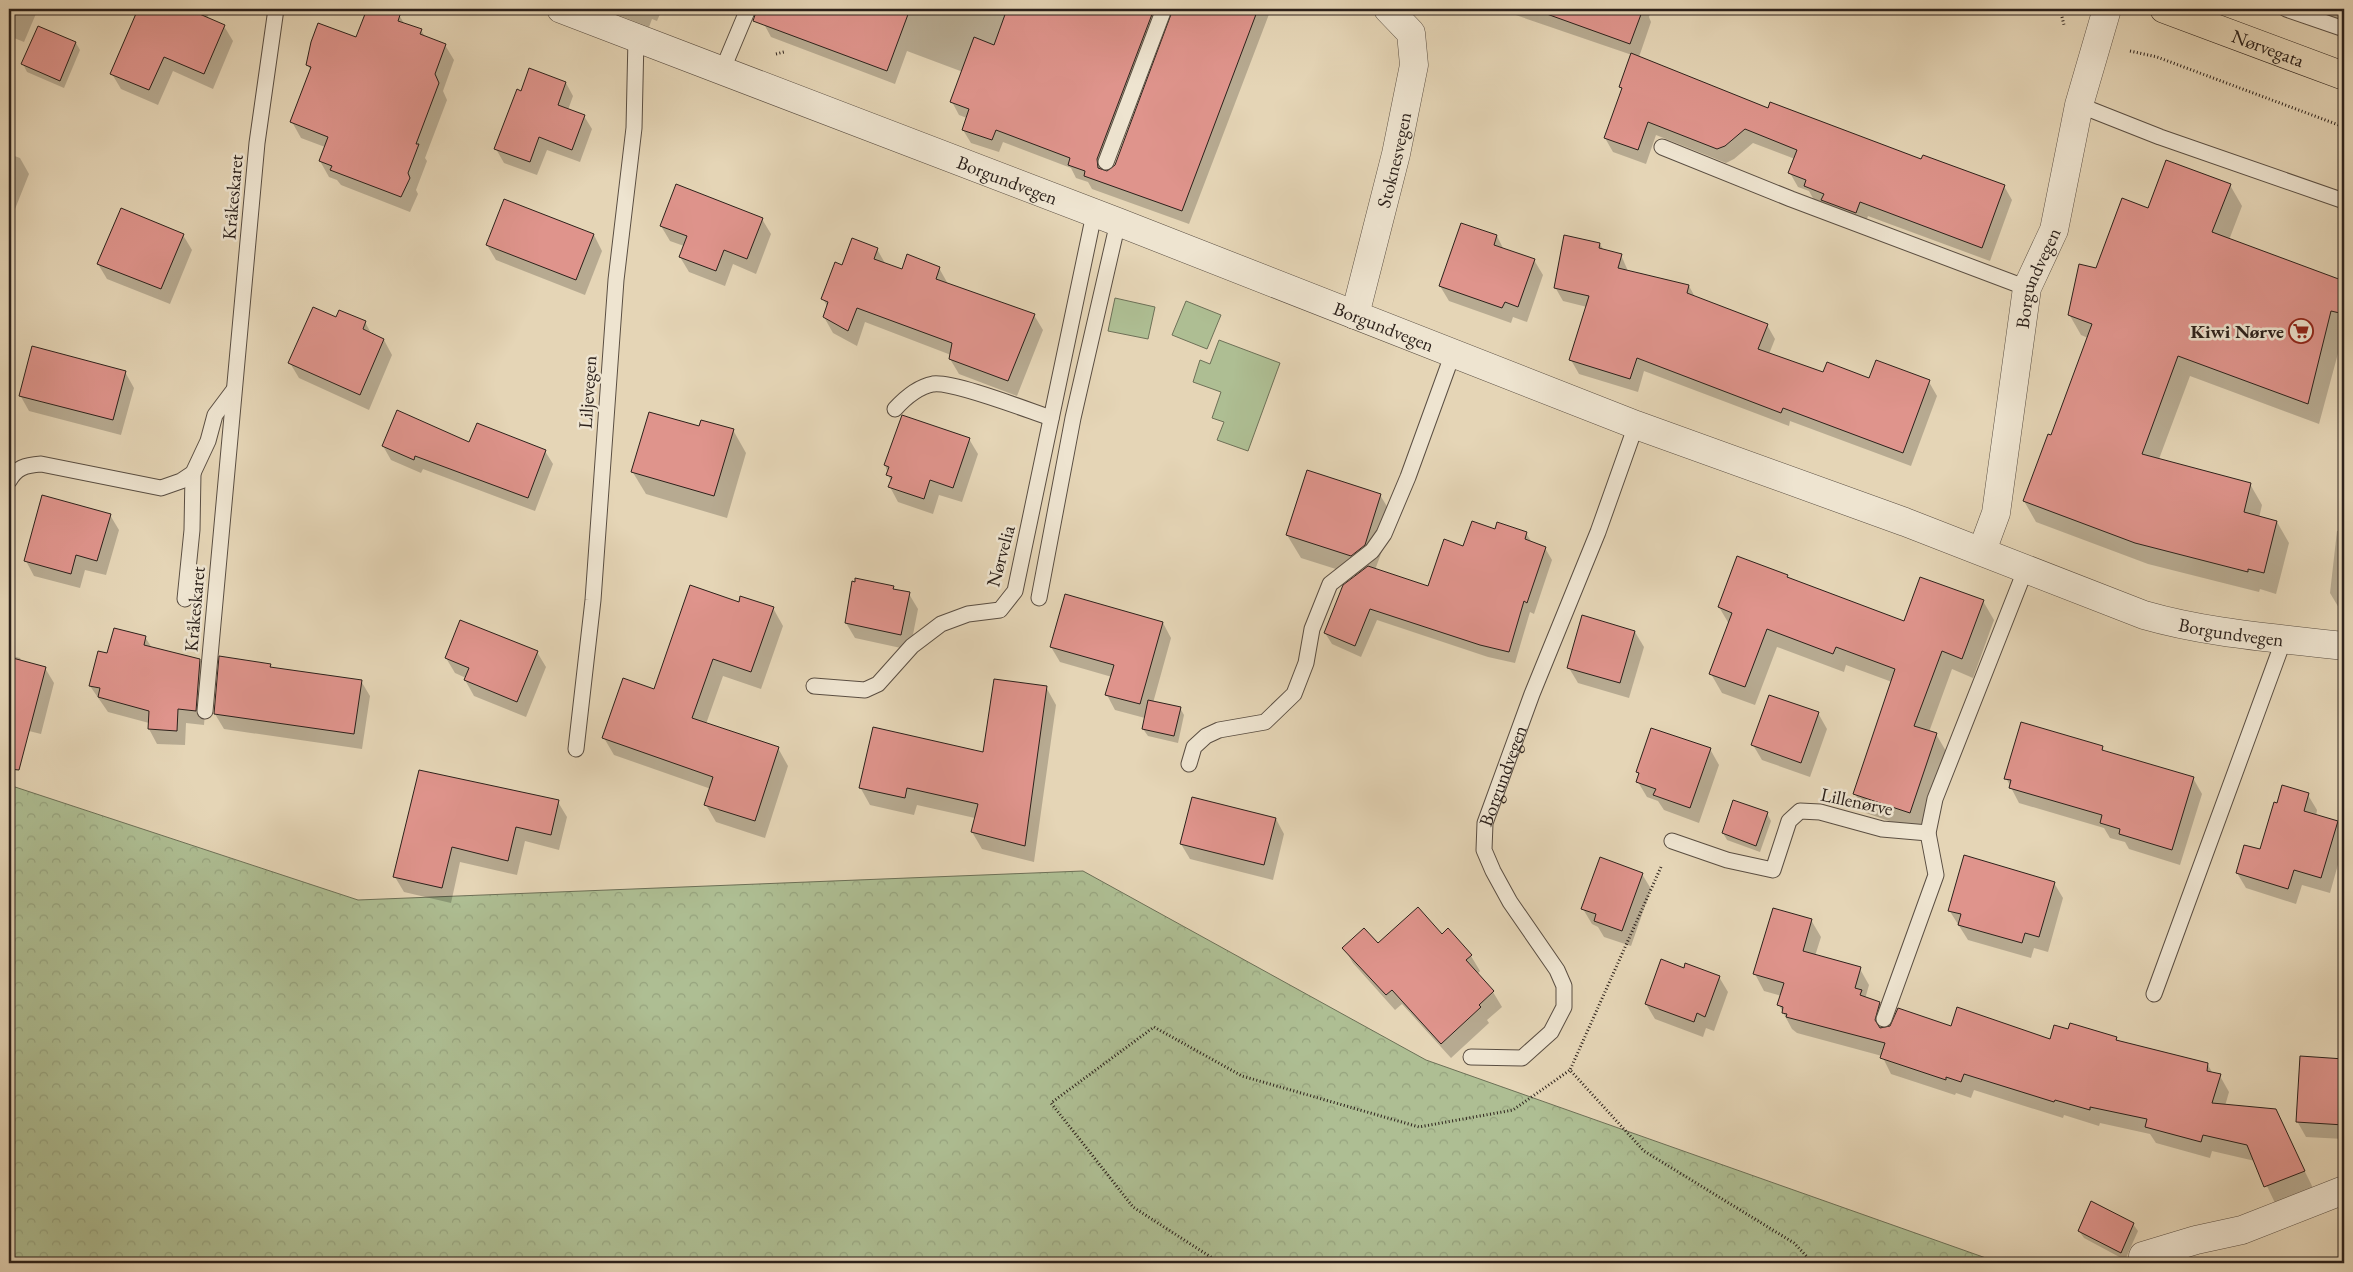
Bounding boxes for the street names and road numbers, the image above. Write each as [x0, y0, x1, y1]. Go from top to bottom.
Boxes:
street label: Nørvegata [2228, 23, 2308, 73]
street label: Stoknesvegen [1371, 110, 1417, 210]
street label: Borgundvegen [953, 150, 1061, 211]
street label: Kråkeskaret [216, 153, 249, 241]
street label: Borgundvegen [2010, 224, 2066, 330]
street label: Borgundvegen [1330, 296, 1438, 358]
street label: Liljevegen [572, 355, 603, 429]
street label: Nørvelia [980, 522, 1021, 590]
street label: Kråkeskaret [178, 565, 211, 653]
street label: Borgundvegen [2176, 612, 2285, 652]
street label: Borgundvegen [1473, 722, 1533, 830]
street label: Lillenørve [1819, 782, 1895, 821]

